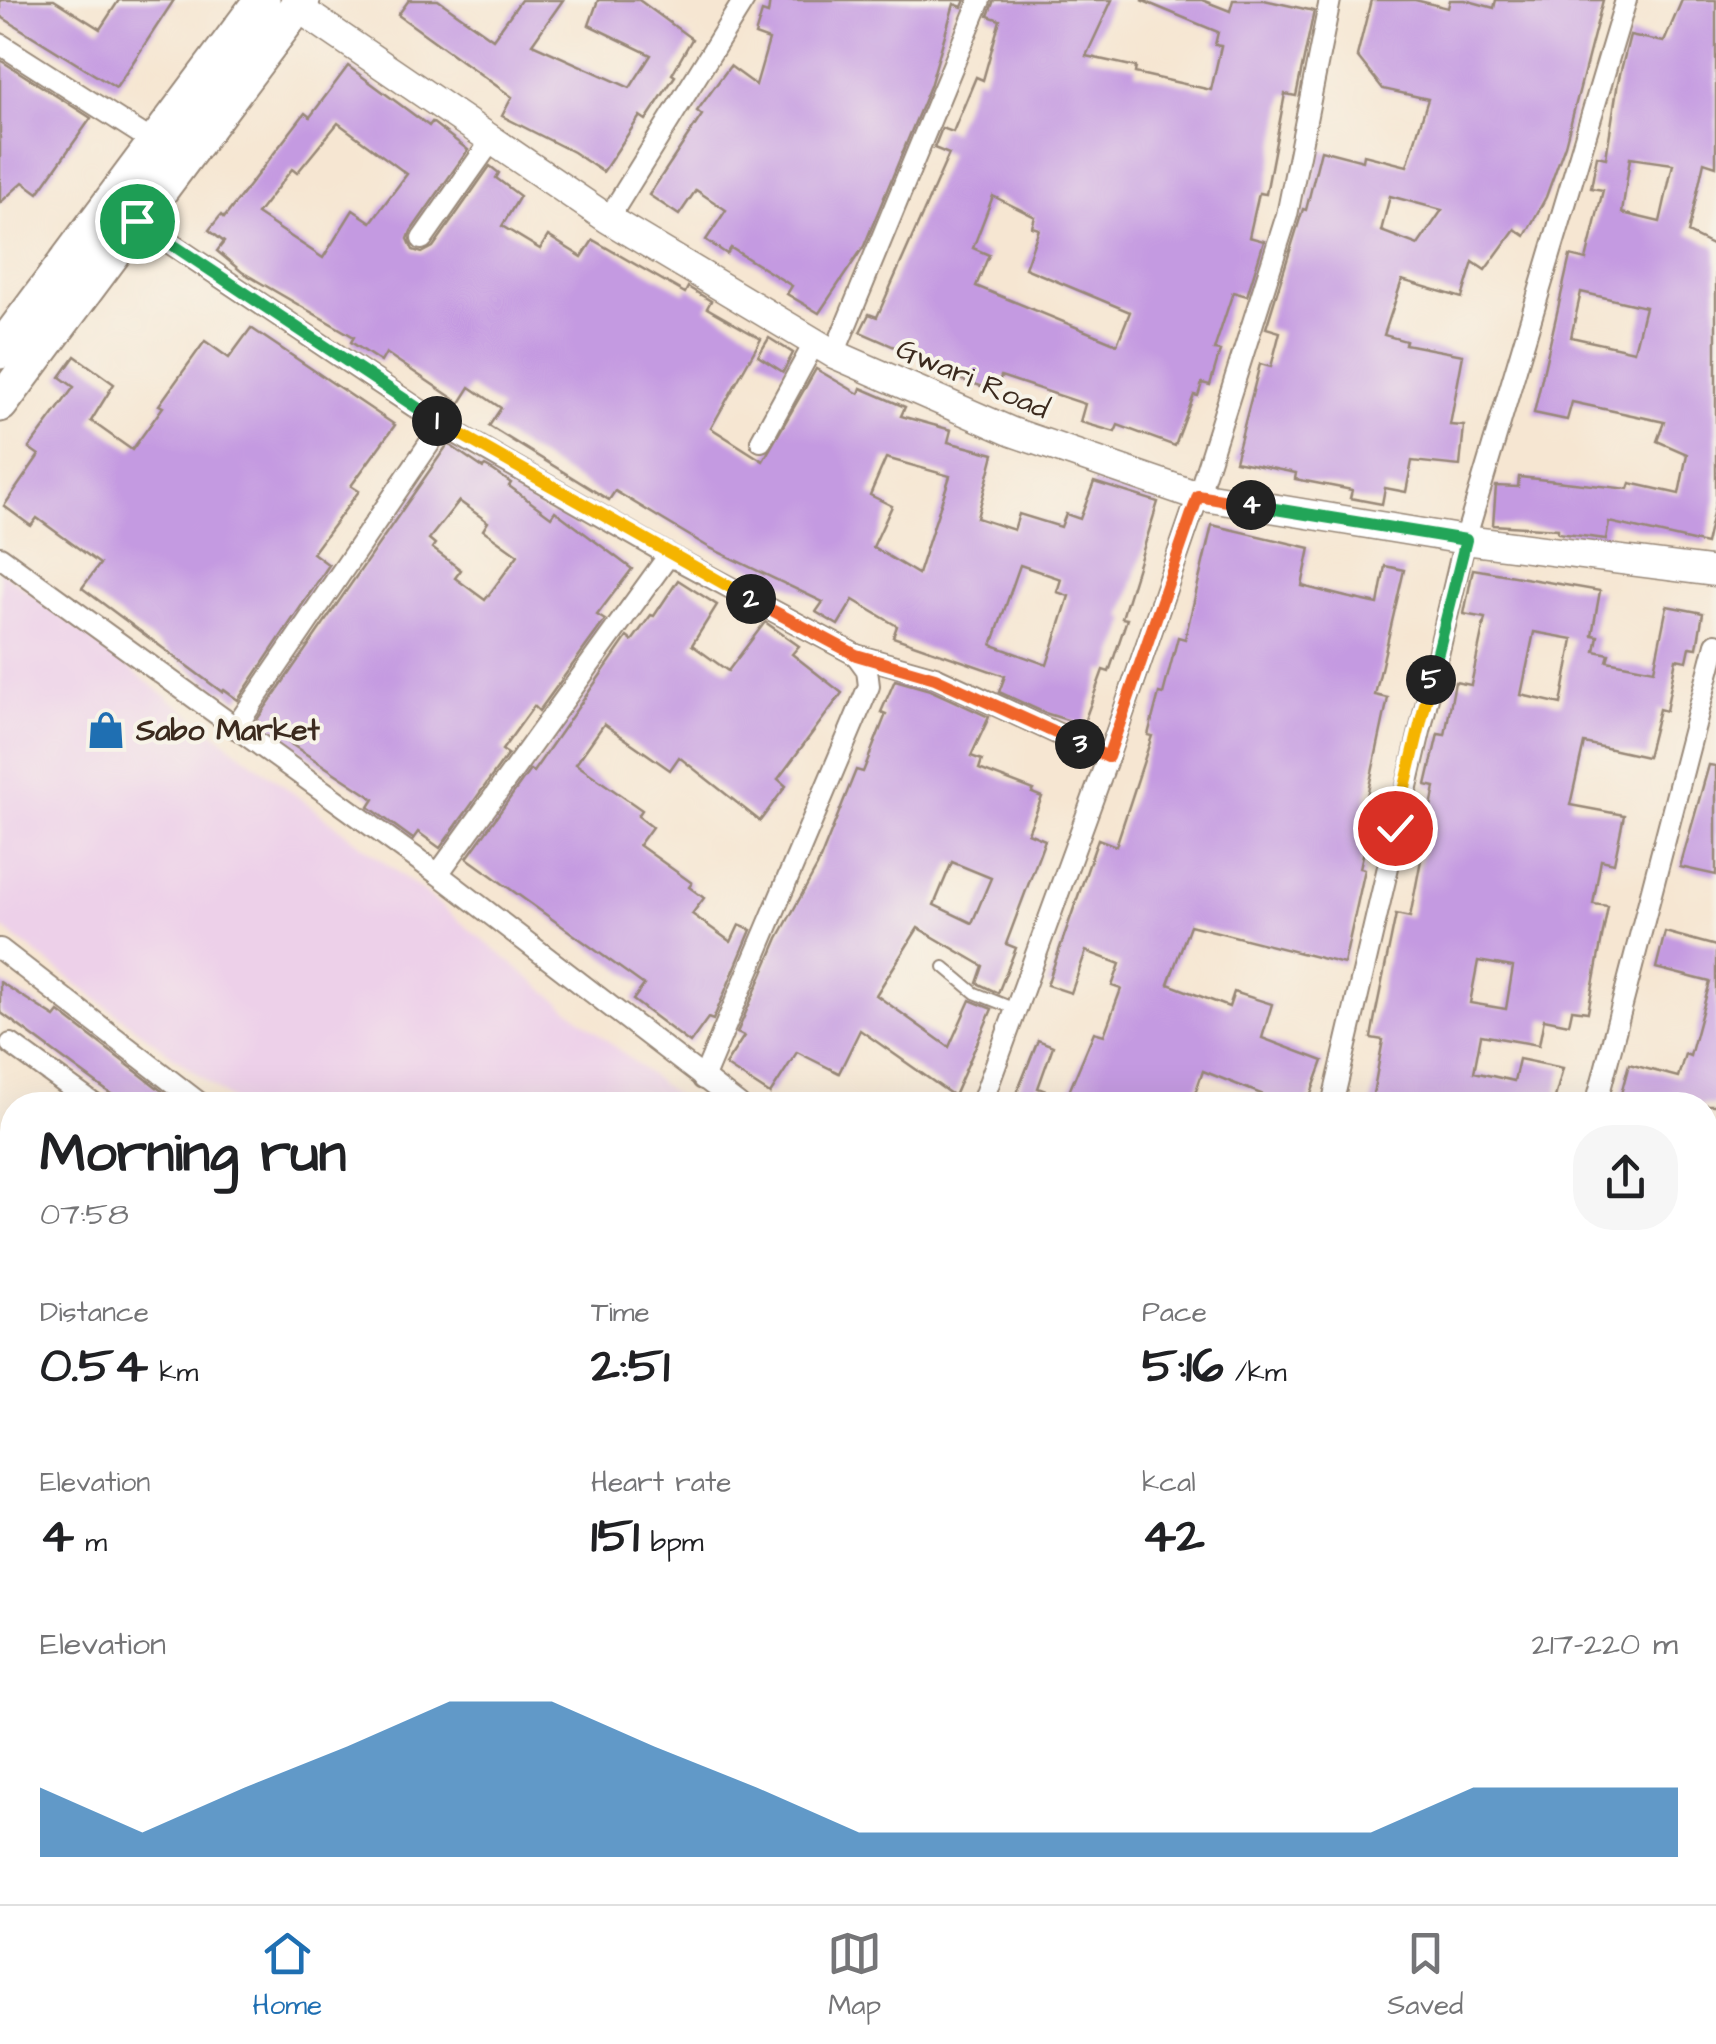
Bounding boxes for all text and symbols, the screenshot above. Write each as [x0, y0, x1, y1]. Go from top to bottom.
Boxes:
pin [95, 179, 180, 264]
icon: arrive [110, 194, 165, 249]
street label: Gwari Road [890, 328, 1056, 430]
pin: 1 [412, 396, 462, 446]
text: 1 [435, 401, 439, 440]
pin: 4 [1226, 480, 1276, 530]
text: 4 [1241, 485, 1261, 524]
pin: 2 [726, 574, 776, 624]
text: 2 [743, 579, 759, 618]
pin: 5 [1406, 655, 1456, 705]
text: 5 [1421, 660, 1441, 699]
shop icon: Sabo Market [85, 709, 127, 751]
place label: Sabo Market [135, 710, 321, 752]
pin: 3 [1055, 719, 1105, 769]
text: 3 [1073, 724, 1087, 763]
pin [1353, 786, 1438, 871]
icon: check [1368, 801, 1423, 856]
text: Morning run [40, 1116, 346, 1192]
button: share [1573, 1125, 1678, 1230]
text: 07:58 [40, 1192, 129, 1237]
text: Distance [40, 1293, 149, 1332]
text: Time [591, 1293, 650, 1332]
text: Pace [1142, 1293, 1207, 1332]
text: 0.54 [40, 1332, 148, 1401]
text: 2:51 [591, 1332, 670, 1401]
text: 5:16 [1142, 1332, 1224, 1401]
text: km [148, 1353, 198, 1392]
text: /km [1224, 1353, 1286, 1392]
text: Elevation [40, 1463, 150, 1502]
text: Heart rate [591, 1463, 732, 1502]
text: kcal [1142, 1463, 1196, 1502]
text: 4 [40, 1502, 74, 1571]
text: 151 [591, 1502, 639, 1571]
text: 42 [1142, 1502, 1205, 1571]
text: m [74, 1523, 107, 1562]
text: bpm [639, 1523, 704, 1562]
text: Elevation [40, 1622, 166, 1667]
text: 217–220 m [1531, 1622, 1678, 1667]
tab: Home [253, 1926, 322, 2025]
tab: Map [827, 1926, 882, 2025]
tab: Saved [1387, 1926, 1463, 2025]

